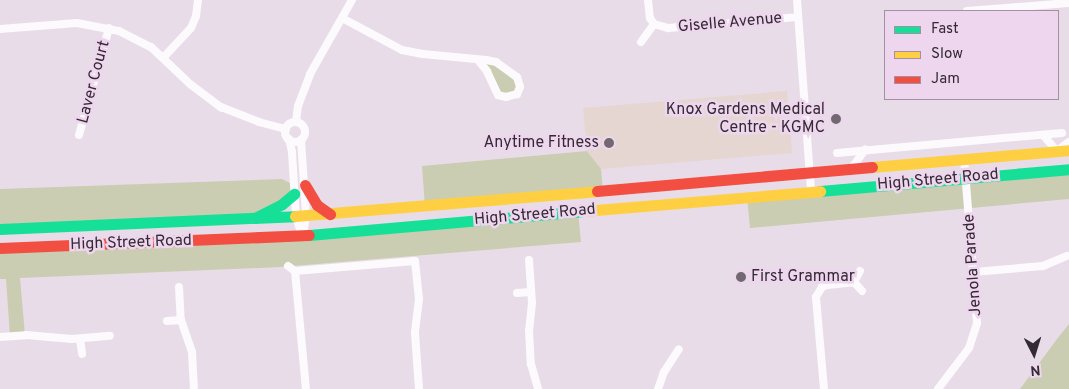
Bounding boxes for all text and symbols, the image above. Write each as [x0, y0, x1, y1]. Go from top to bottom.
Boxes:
street label: Giselle Avenue [677, 9, 783, 37]
legend [884, 10, 1059, 100]
text: Fast [931, 20, 959, 39]
street label: Laver Court [74, 38, 114, 126]
text: Slow [931, 45, 963, 64]
text: Jam [931, 70, 960, 89]
place label: Knox Gardens Medical Centre - KGMC [666, 100, 825, 138]
marker: Knox Gardens Medical Centre - KGMC [829, 112, 843, 126]
place label: Anytime Fitness [483, 133, 599, 153]
marker: Anytime Fitness [603, 137, 615, 149]
street label: High Street Road [876, 165, 1000, 195]
street label: High Street Road [473, 200, 597, 230]
street label: Jenola Parade [960, 213, 986, 317]
street label: High Street Road [70, 231, 192, 255]
place label: First Grammar [751, 267, 855, 287]
marker: First Grammar [735, 271, 747, 283]
north arrow [1009, 329, 1059, 379]
text: N [1030, 361, 1041, 378]

